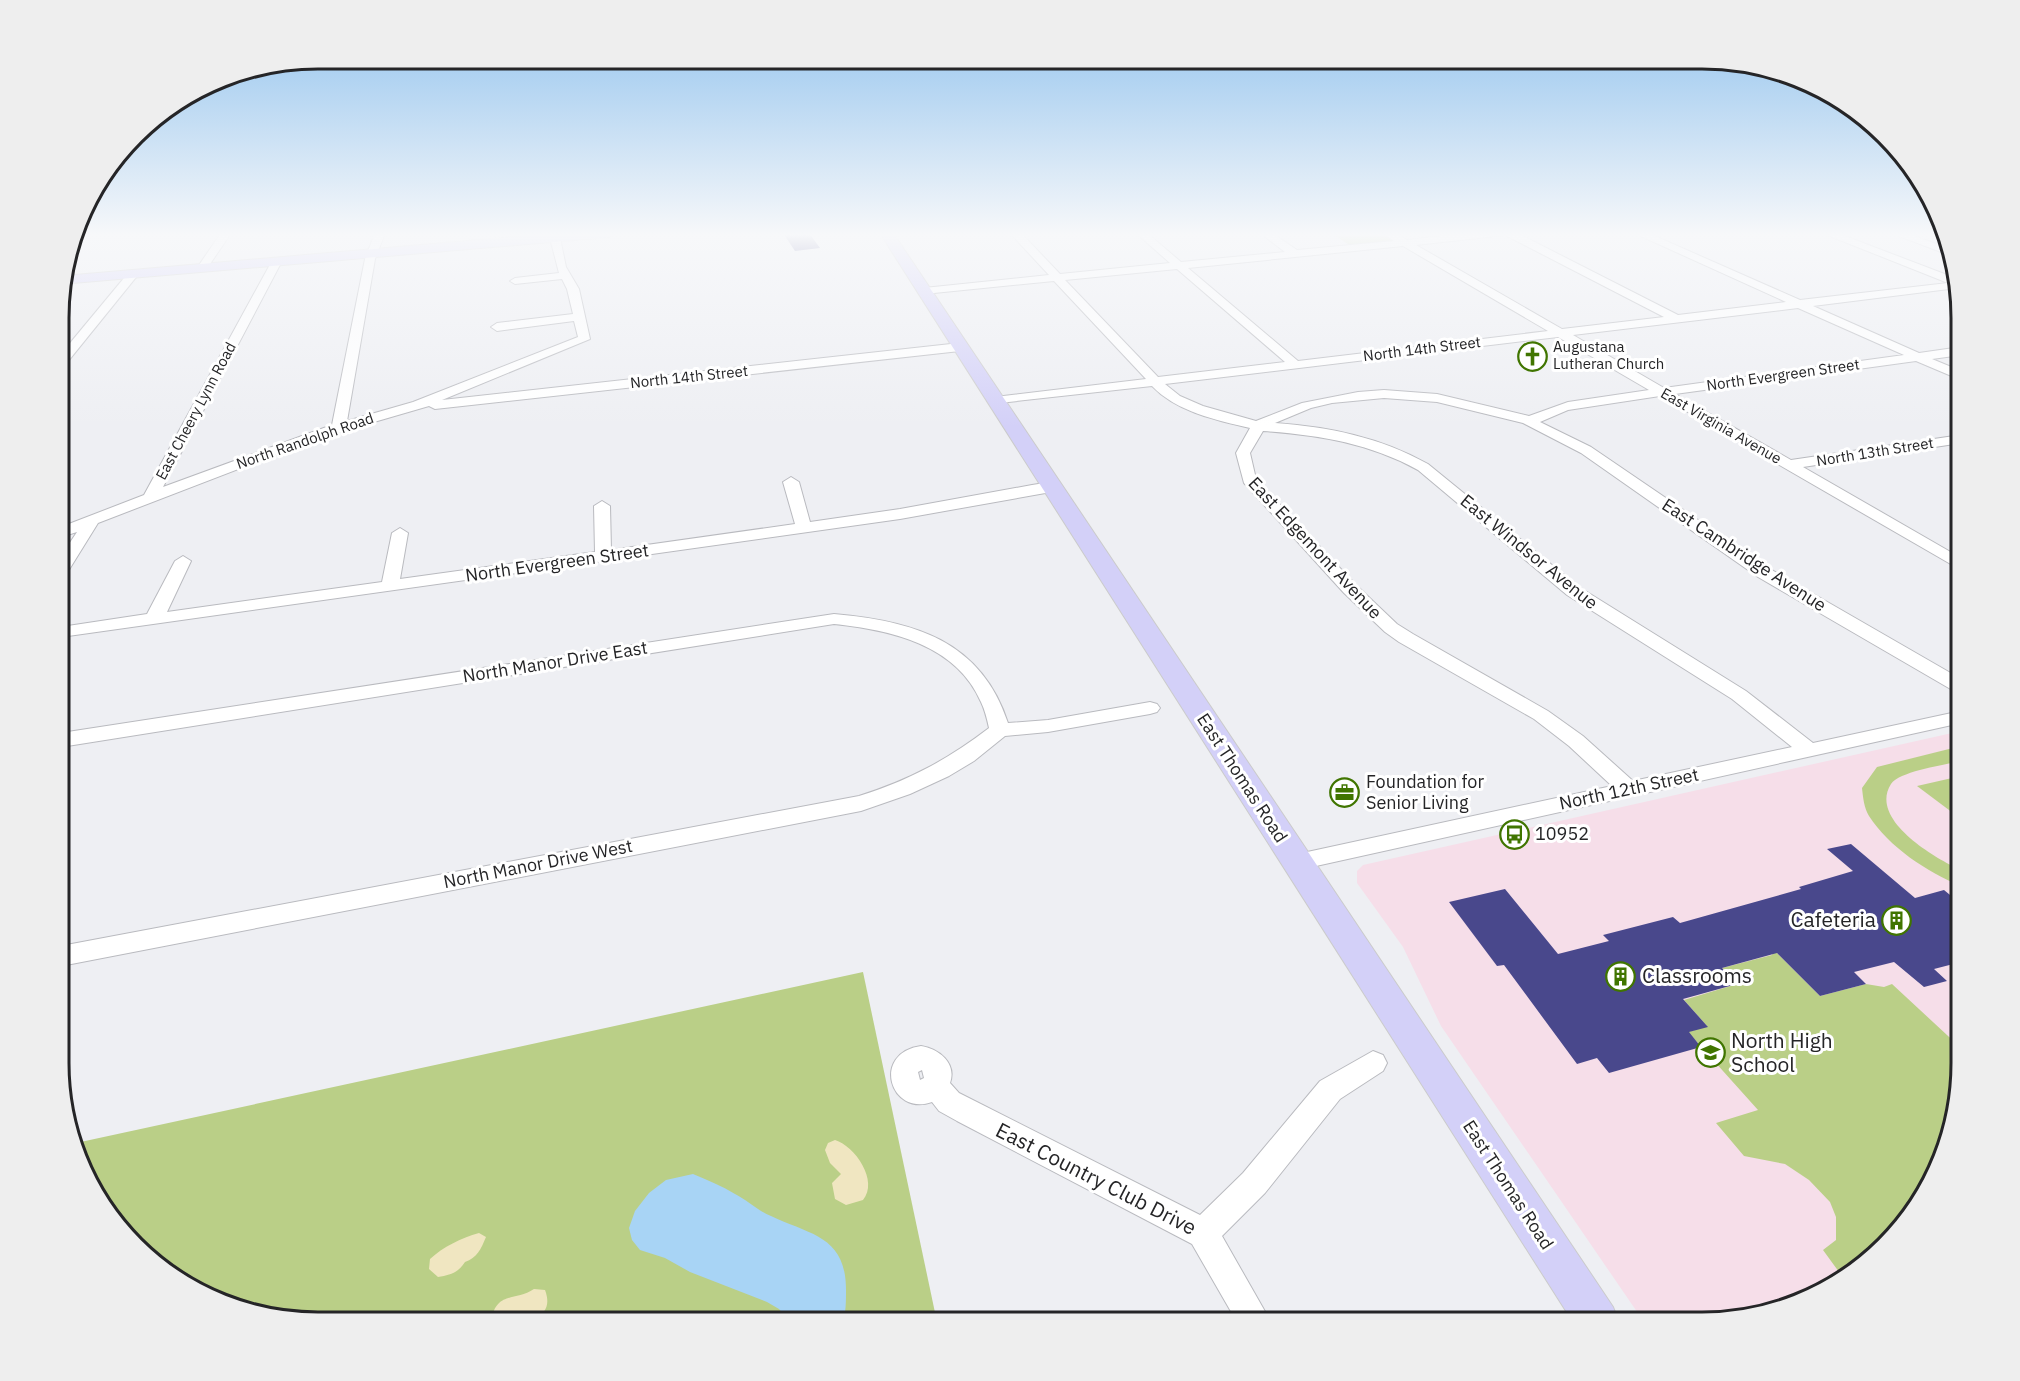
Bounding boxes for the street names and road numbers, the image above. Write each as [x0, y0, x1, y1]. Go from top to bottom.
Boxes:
street label: North 14th Street [1362, 332, 1482, 365]
street label: East Cheery Lynn Road [151, 339, 240, 483]
street label: North Evergreen Street [1705, 354, 1861, 395]
street label: North 14th Street [629, 361, 749, 392]
street label: East Virginia Avenue [1657, 383, 1785, 468]
street label: North Randolph Road [234, 408, 376, 473]
street label: North 13th Street [1815, 433, 1935, 470]
street label: East Edgemont Avenue [1244, 472, 1387, 624]
street label: East Windsor Avenue [1456, 489, 1603, 614]
street label: East Cambridge Avenue [1658, 493, 1831, 616]
street label: North Evergreen Street [464, 538, 650, 587]
street label: North Manor Drive East [461, 636, 649, 687]
street label: East Thomas Road [1192, 709, 1293, 847]
street label: North 12th Street [1557, 762, 1701, 815]
street label: North Manor Drive West [441, 834, 634, 893]
street label: East Country Club Drive [991, 1115, 1202, 1241]
street label: East Thomas Road [1458, 1116, 1559, 1254]

